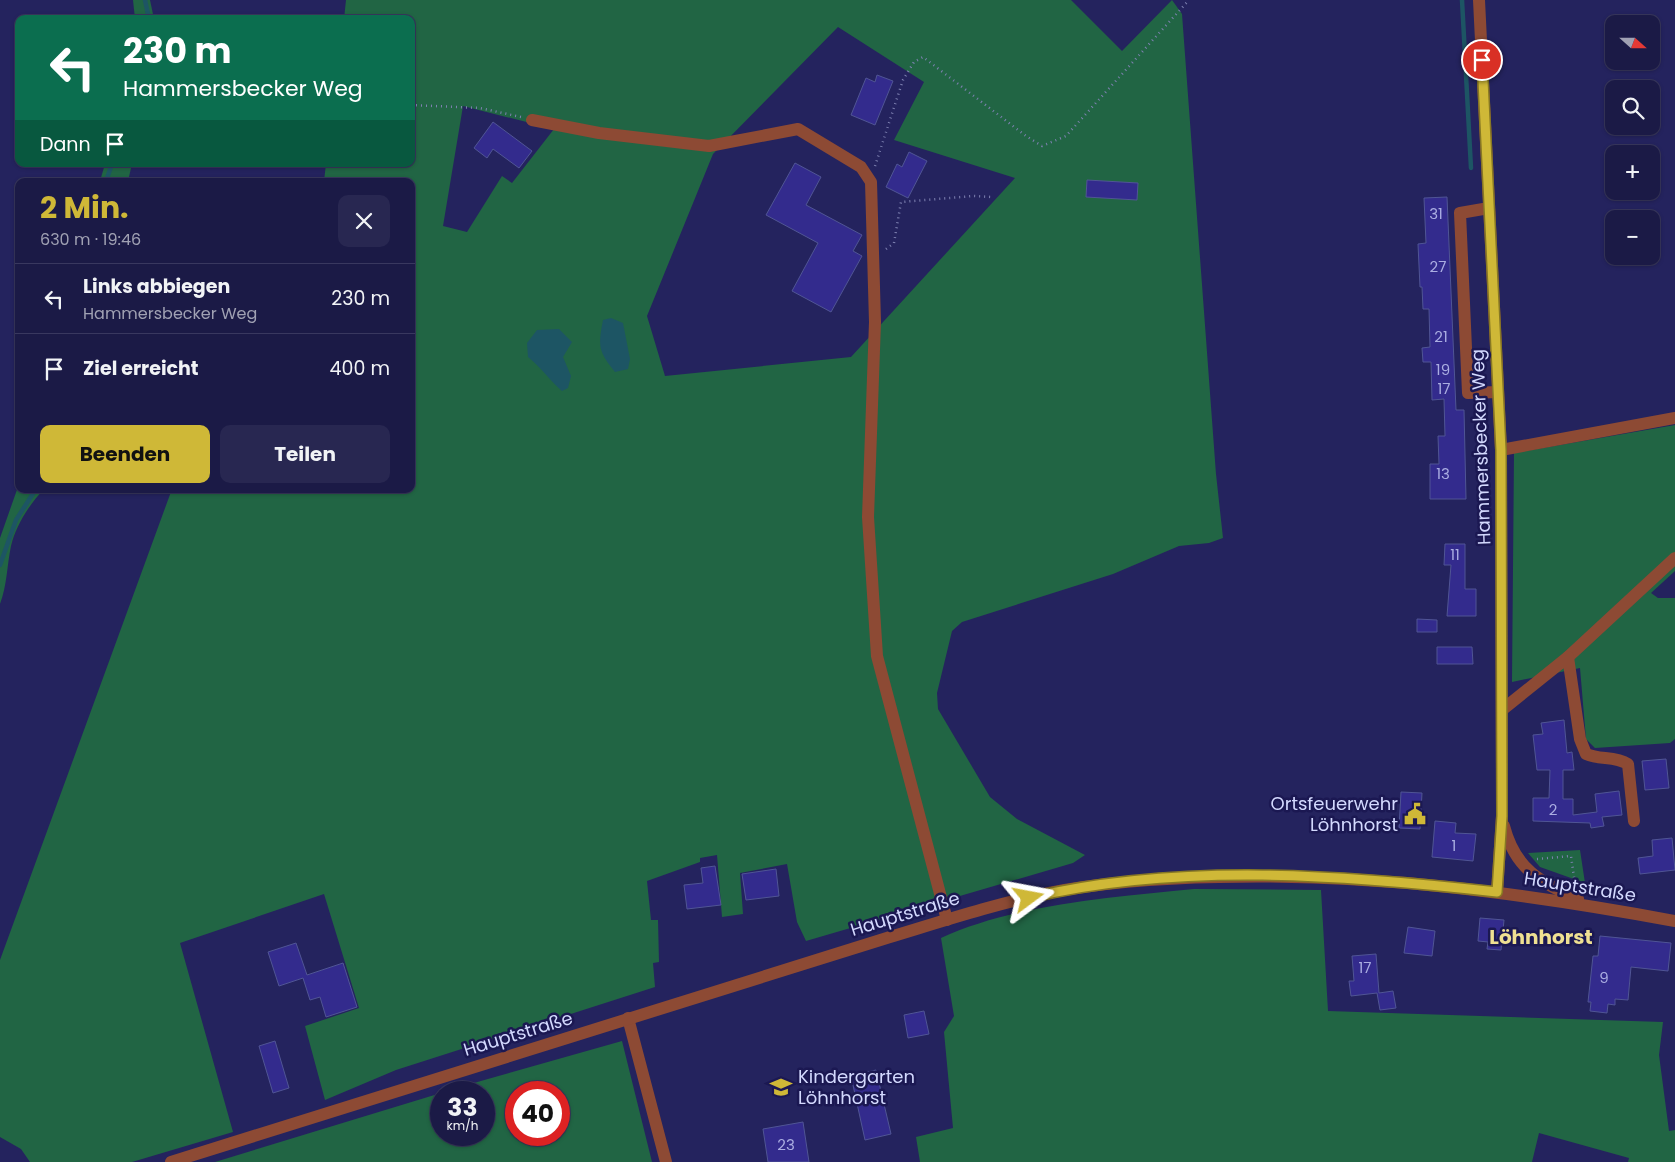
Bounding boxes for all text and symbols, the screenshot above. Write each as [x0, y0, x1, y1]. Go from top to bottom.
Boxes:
north arrow [1605, 15, 1660, 70]
map controls [1605, 15, 1660, 265]
text: 230 m [123, 26, 231, 75]
icon: left [40, 35, 105, 100]
pin [1461, 39, 1503, 81]
icon: arrive [1468, 46, 1496, 74]
text: Hammersbecker Weg [123, 73, 363, 104]
button: search [1605, 80, 1660, 135]
icon: arrive [101, 130, 129, 158]
text: Dann [40, 131, 91, 158]
button: + [1605, 145, 1660, 200]
text: 2 Min. [40, 186, 129, 229]
button: close [338, 195, 390, 247]
house number: 31 [1429, 203, 1443, 224]
button: − [1605, 210, 1660, 265]
text: 630 m · 19:46 [40, 228, 141, 251]
house number: 27 [1430, 256, 1446, 277]
text: Links abbiegen [83, 273, 230, 300]
icon: left [40, 285, 68, 313]
text: 230 m [331, 285, 390, 312]
text: Hammersbecker Weg [83, 302, 257, 325]
house number: 21 [1434, 326, 1448, 347]
street label: Hammersbecker Weg [1465, 349, 1496, 545]
icon: arrive [40, 355, 68, 383]
text: Ziel erreicht [83, 355, 199, 382]
text: 400 m [330, 355, 390, 382]
house number: 19 [1436, 359, 1450, 380]
house number: 17 [1438, 378, 1451, 399]
button: Beenden [40, 425, 210, 483]
button: Teilen [220, 425, 390, 483]
house number: 13 [1436, 463, 1450, 484]
house number: 11 [1450, 544, 1460, 565]
place label: Ortsfeuerwehr Löhnhorst [1271, 791, 1398, 837]
house number: 2 [1549, 799, 1557, 820]
public building icon: Ortsfeuerwehr Löhnhorst [1402, 801, 1428, 827]
house number: 1 [1452, 835, 1456, 856]
street label: Hauptstraße [1522, 865, 1638, 908]
position arrow [1002, 871, 1054, 923]
street label: Hauptstraße [847, 885, 963, 942]
district label: Löhnhorst [1489, 923, 1593, 951]
house number: 17 [1359, 957, 1372, 978]
house number: 9 [1599, 967, 1609, 988]
street label: Hauptstraße [460, 1005, 576, 1062]
place label: Kindergarten Löhnhorst [798, 1064, 915, 1110]
school or university icon: Kindergarten Löhnhorst [768, 1074, 794, 1100]
speed limit sign: 40 [505, 1081, 570, 1146]
text: 33 [447, 1090, 478, 1125]
text: km/h [447, 1117, 478, 1134]
house number: 23 [777, 1134, 795, 1155]

